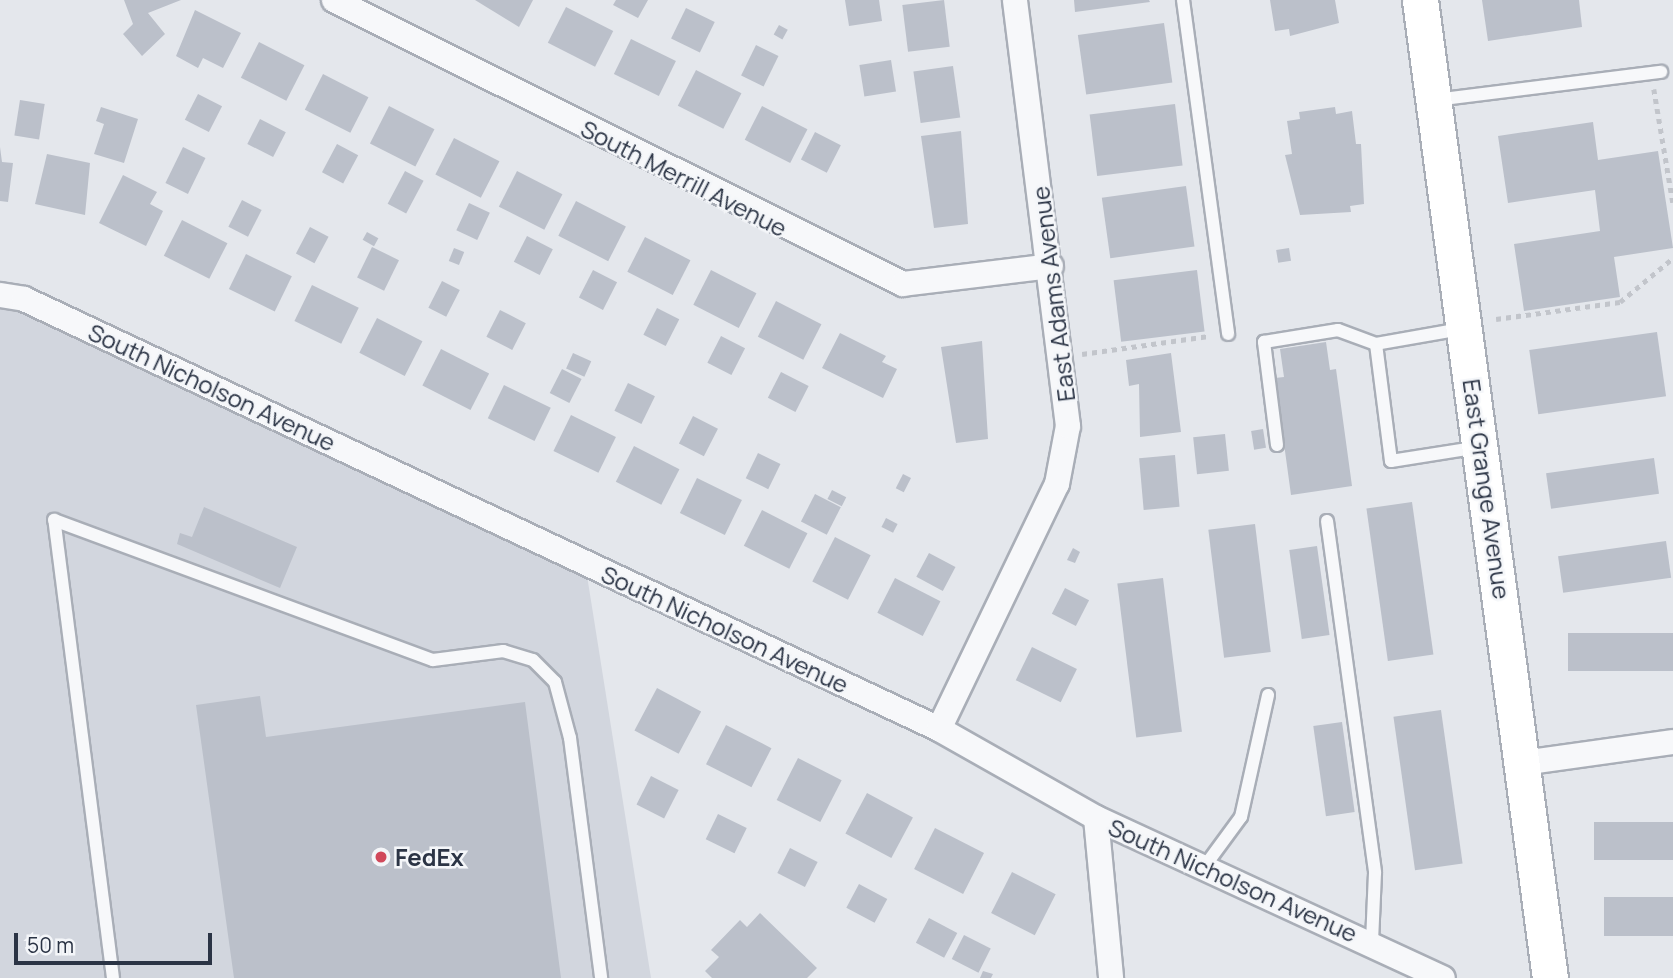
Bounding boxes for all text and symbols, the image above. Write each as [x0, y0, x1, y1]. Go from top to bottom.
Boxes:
street label: South Merrill Avenue [576, 114, 792, 242]
street label: East Adams Avenue [1026, 185, 1080, 403]
street label: South Nicholson Avenue [84, 317, 340, 457]
street label: East Grange Avenue [1457, 377, 1517, 601]
street label: South Nicholson Avenue [597, 559, 853, 699]
street label: South Nicholson Avenue [1104, 812, 1362, 948]
place label: FedEx [395, 843, 464, 871]
marker: FedEx [373, 849, 389, 865]
scale bar [18, 918, 215, 962]
text: 50 m [27, 931, 74, 959]

